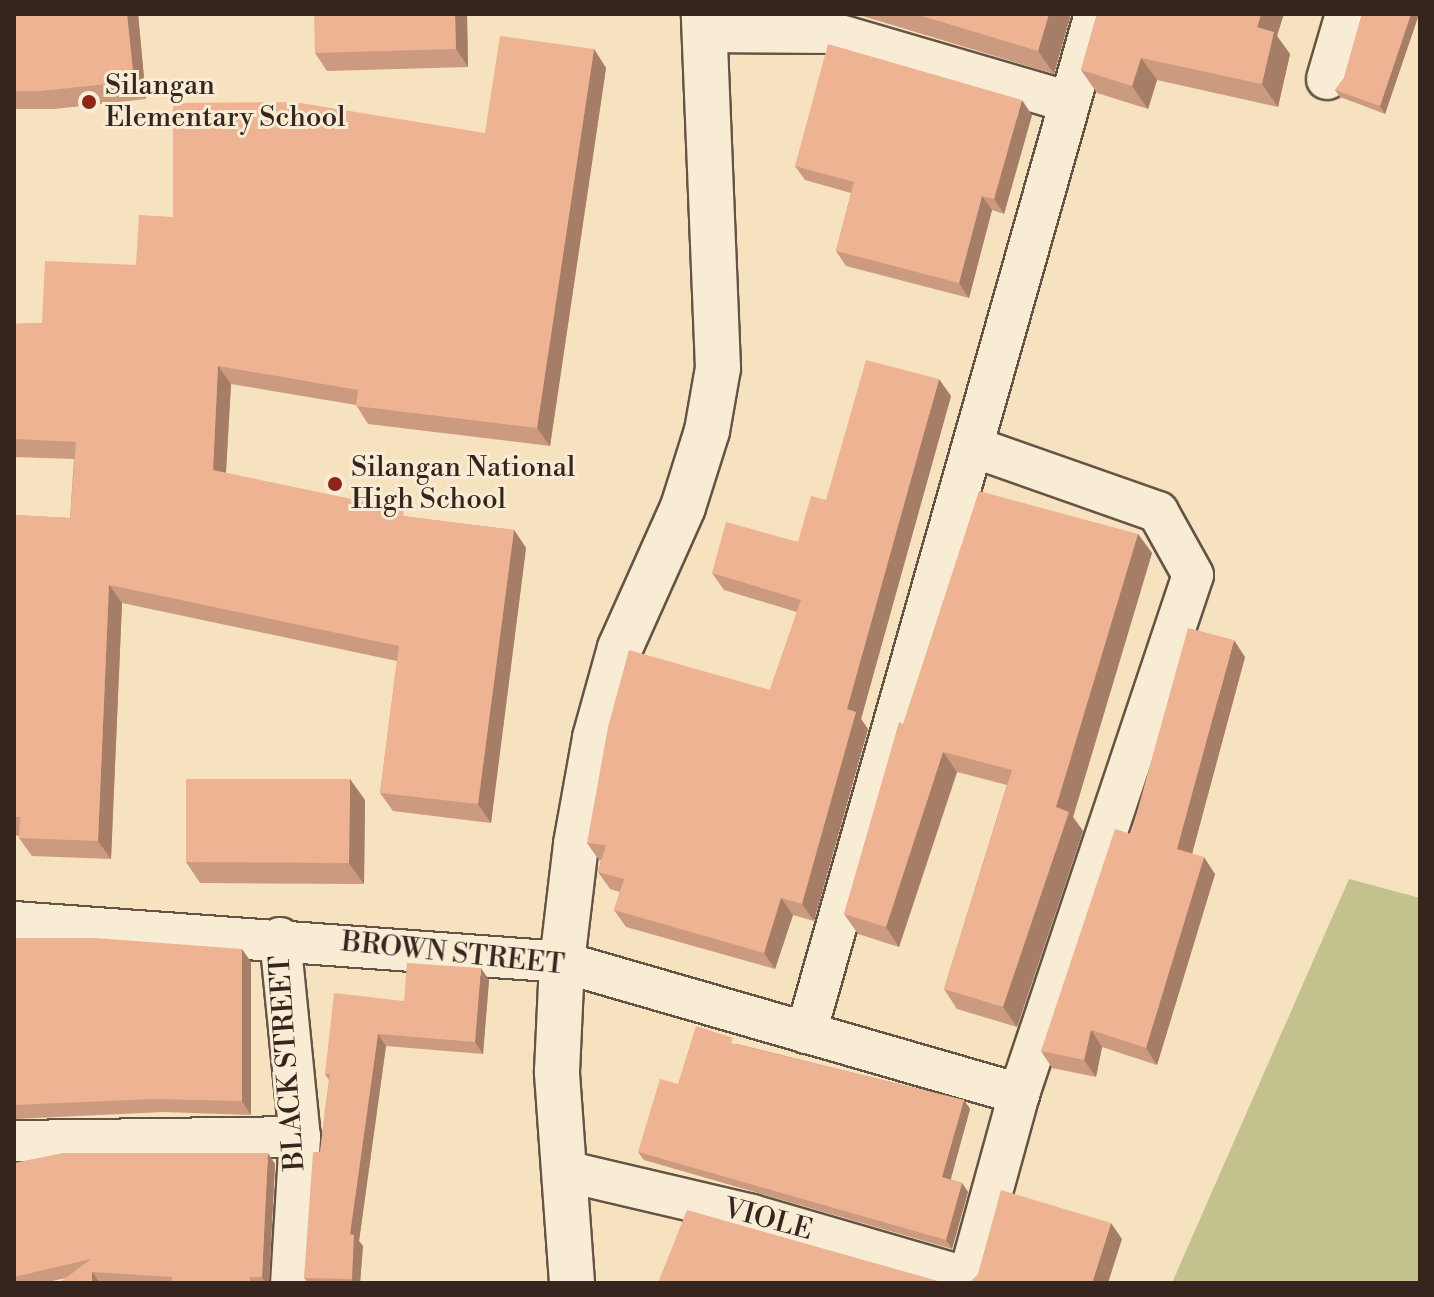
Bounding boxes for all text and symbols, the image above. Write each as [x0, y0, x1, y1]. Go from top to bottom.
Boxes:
place label: Silangan Elementary School [105, 69, 346, 135]
marker: Silangan Elementary School [80, 93, 98, 111]
place label: Silangan National High School [351, 451, 575, 517]
marker: Silangan National High School [326, 475, 344, 493]
street label: BROWN STREET [340, 926, 566, 982]
street label: BLACK STREET [264, 954, 312, 1172]
street label: VIOLE [720, 1192, 816, 1248]

